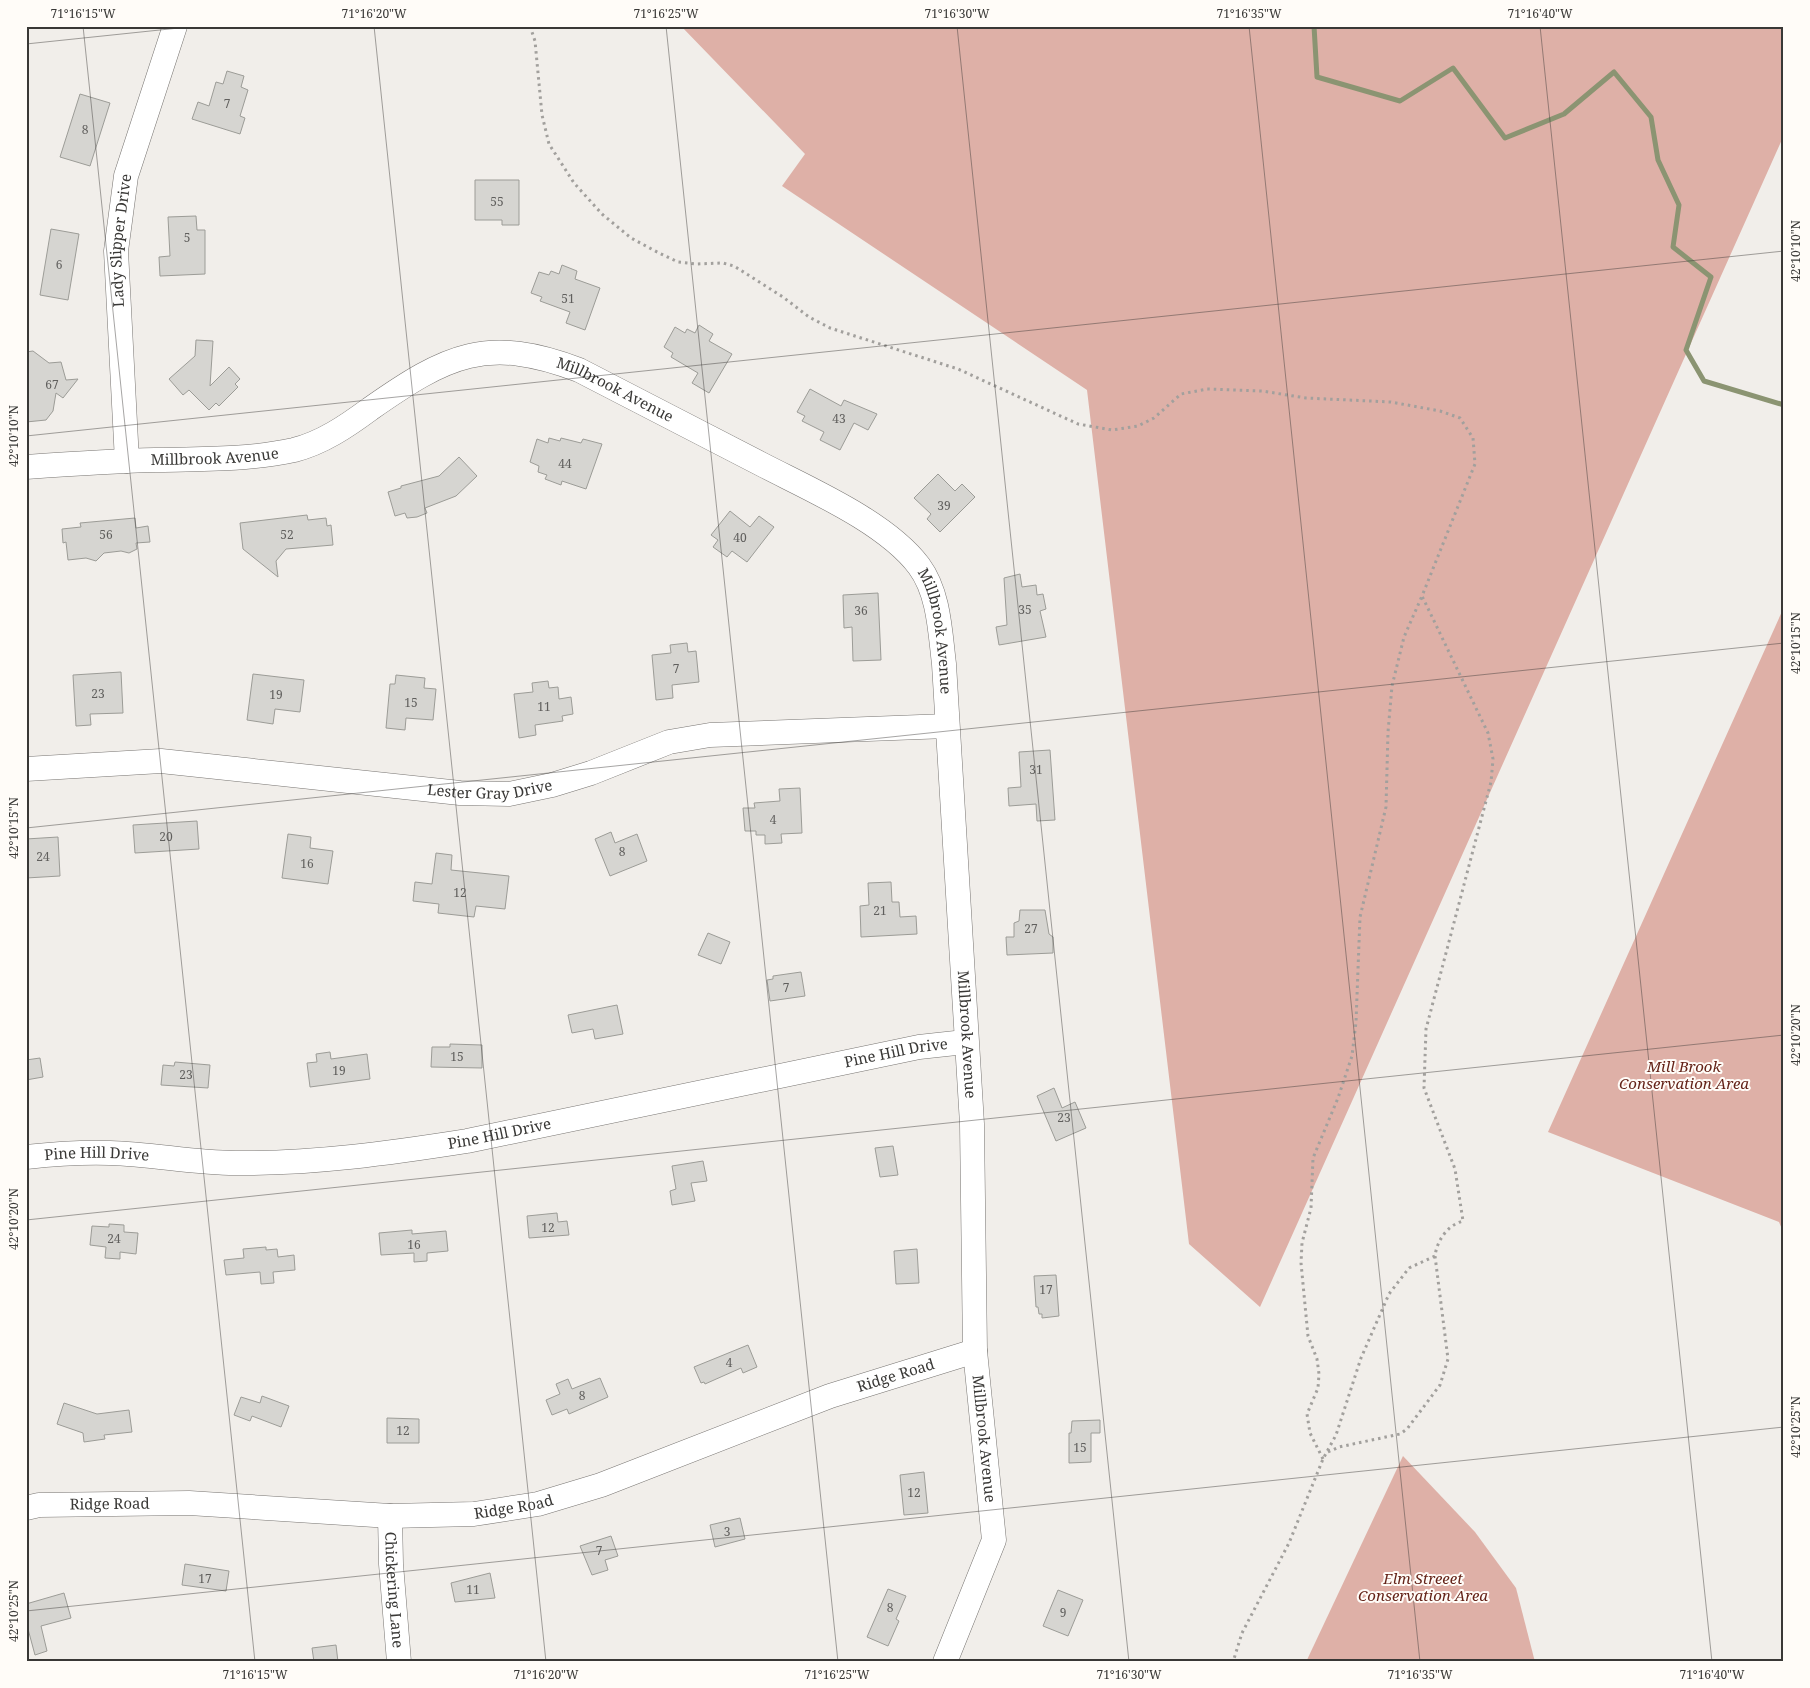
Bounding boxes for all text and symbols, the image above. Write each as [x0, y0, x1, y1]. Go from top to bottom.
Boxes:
text: 71°16'15"W [50, 5, 116, 22]
text: 71°16'20"W [341, 5, 407, 22]
text: 71°16'25"W [633, 5, 699, 22]
text: 71°16'30"W [924, 5, 990, 22]
text: 71°16'35"W [1216, 5, 1282, 22]
text: 71°16'40"W [1507, 5, 1573, 22]
house number: 7 [224, 95, 231, 112]
house number: 8 [82, 121, 89, 138]
street label: Lady Slipper Drive [105, 173, 135, 308]
house number: 55 [490, 193, 504, 210]
text: 42°10'10"N [1787, 220, 1804, 282]
house number: 5 [184, 229, 190, 246]
house number: 6 [56, 256, 63, 273]
house number: 51 [561, 290, 575, 307]
street label: Millbrook Avenue [554, 352, 677, 426]
house number: 67 [45, 376, 59, 393]
text: 42°10'10"N [5, 405, 22, 467]
house number: 43 [832, 410, 846, 427]
street label: Millbrook Avenue [150, 442, 280, 469]
house number: 44 [558, 455, 572, 472]
house number: 39 [937, 497, 951, 514]
house number: 56 [99, 526, 113, 543]
house number: 52 [280, 526, 294, 543]
house number: 40 [733, 529, 747, 546]
street label: Millbrook Avenue [914, 564, 957, 695]
house number: 35 [1018, 601, 1032, 618]
house number: 36 [854, 602, 868, 619]
text: 42°10'15"N [1787, 612, 1804, 674]
house number: 7 [673, 660, 680, 677]
house number: 23 [91, 685, 105, 702]
house number: 19 [269, 686, 283, 703]
house number: 15 [404, 694, 418, 711]
house number: 11 [537, 698, 551, 715]
house number: 31 [1029, 761, 1043, 778]
street label: Lester Gray Drive [426, 774, 554, 803]
text: 42°10'15"N [5, 797, 22, 859]
house number: 4 [770, 811, 777, 828]
house number: 20 [159, 828, 173, 845]
house number: 8 [619, 843, 626, 860]
house number: 24 [36, 848, 50, 865]
house number: 16 [300, 855, 314, 872]
house number: 12 [453, 884, 467, 901]
house number: 21 [873, 902, 887, 919]
house number: 27 [1024, 920, 1038, 937]
street label: Millbrook Avenue [954, 970, 981, 1099]
house number: 7 [783, 979, 790, 996]
text: 42°10'20"N [1787, 1004, 1804, 1066]
street label: Pine Hill Drive [842, 1033, 949, 1071]
house number: 15 [450, 1048, 464, 1065]
park label: Mill Brook Conservation Area [1619, 1056, 1749, 1093]
house number: 19 [332, 1062, 346, 1079]
house number: 23 [179, 1066, 193, 1083]
house number: 23 [1057, 1109, 1071, 1126]
street label: Pine Hill Drive [446, 1113, 553, 1153]
street label: Pine Hill Drive [44, 1142, 150, 1165]
text: 42°10'20"N [5, 1188, 22, 1250]
house number: 12 [541, 1219, 555, 1236]
house number: 24 [107, 1230, 121, 1247]
house number: 16 [407, 1236, 421, 1253]
house number: 17 [1039, 1281, 1053, 1298]
street label: Ridge Road [854, 1353, 937, 1396]
house number: 4 [726, 1354, 733, 1371]
street label: Millbrook Avenue [968, 1374, 1001, 1503]
house number: 8 [579, 1387, 586, 1404]
text: 42°10'25"N [1787, 1396, 1804, 1458]
house number: 12 [396, 1422, 410, 1439]
house number: 15 [1073, 1439, 1087, 1456]
house number: 12 [907, 1484, 921, 1501]
street label: Ridge Road [472, 1489, 555, 1523]
street label: Ridge Road [69, 1493, 150, 1514]
house number: 3 [724, 1523, 731, 1540]
street label: Chickering Lane [381, 1531, 409, 1649]
house number: 7 [596, 1542, 603, 1559]
park label: Elm Streeet Conservation Area [1358, 1568, 1488, 1605]
house number: 17 [198, 1570, 212, 1587]
text: 42°10'25"N [5, 1580, 22, 1642]
house number: 11 [466, 1581, 480, 1598]
house number: 8 [887, 1599, 894, 1616]
house number: 9 [1060, 1604, 1066, 1621]
text: 71°16'15"W [222, 1666, 288, 1683]
text: 71°16'20"W [513, 1666, 579, 1683]
text: 71°16'25"W [804, 1666, 870, 1683]
text: 71°16'30"W [1096, 1666, 1162, 1683]
text: 71°16'35"W [1387, 1666, 1453, 1683]
text: 71°16'40"W [1679, 1666, 1745, 1683]

